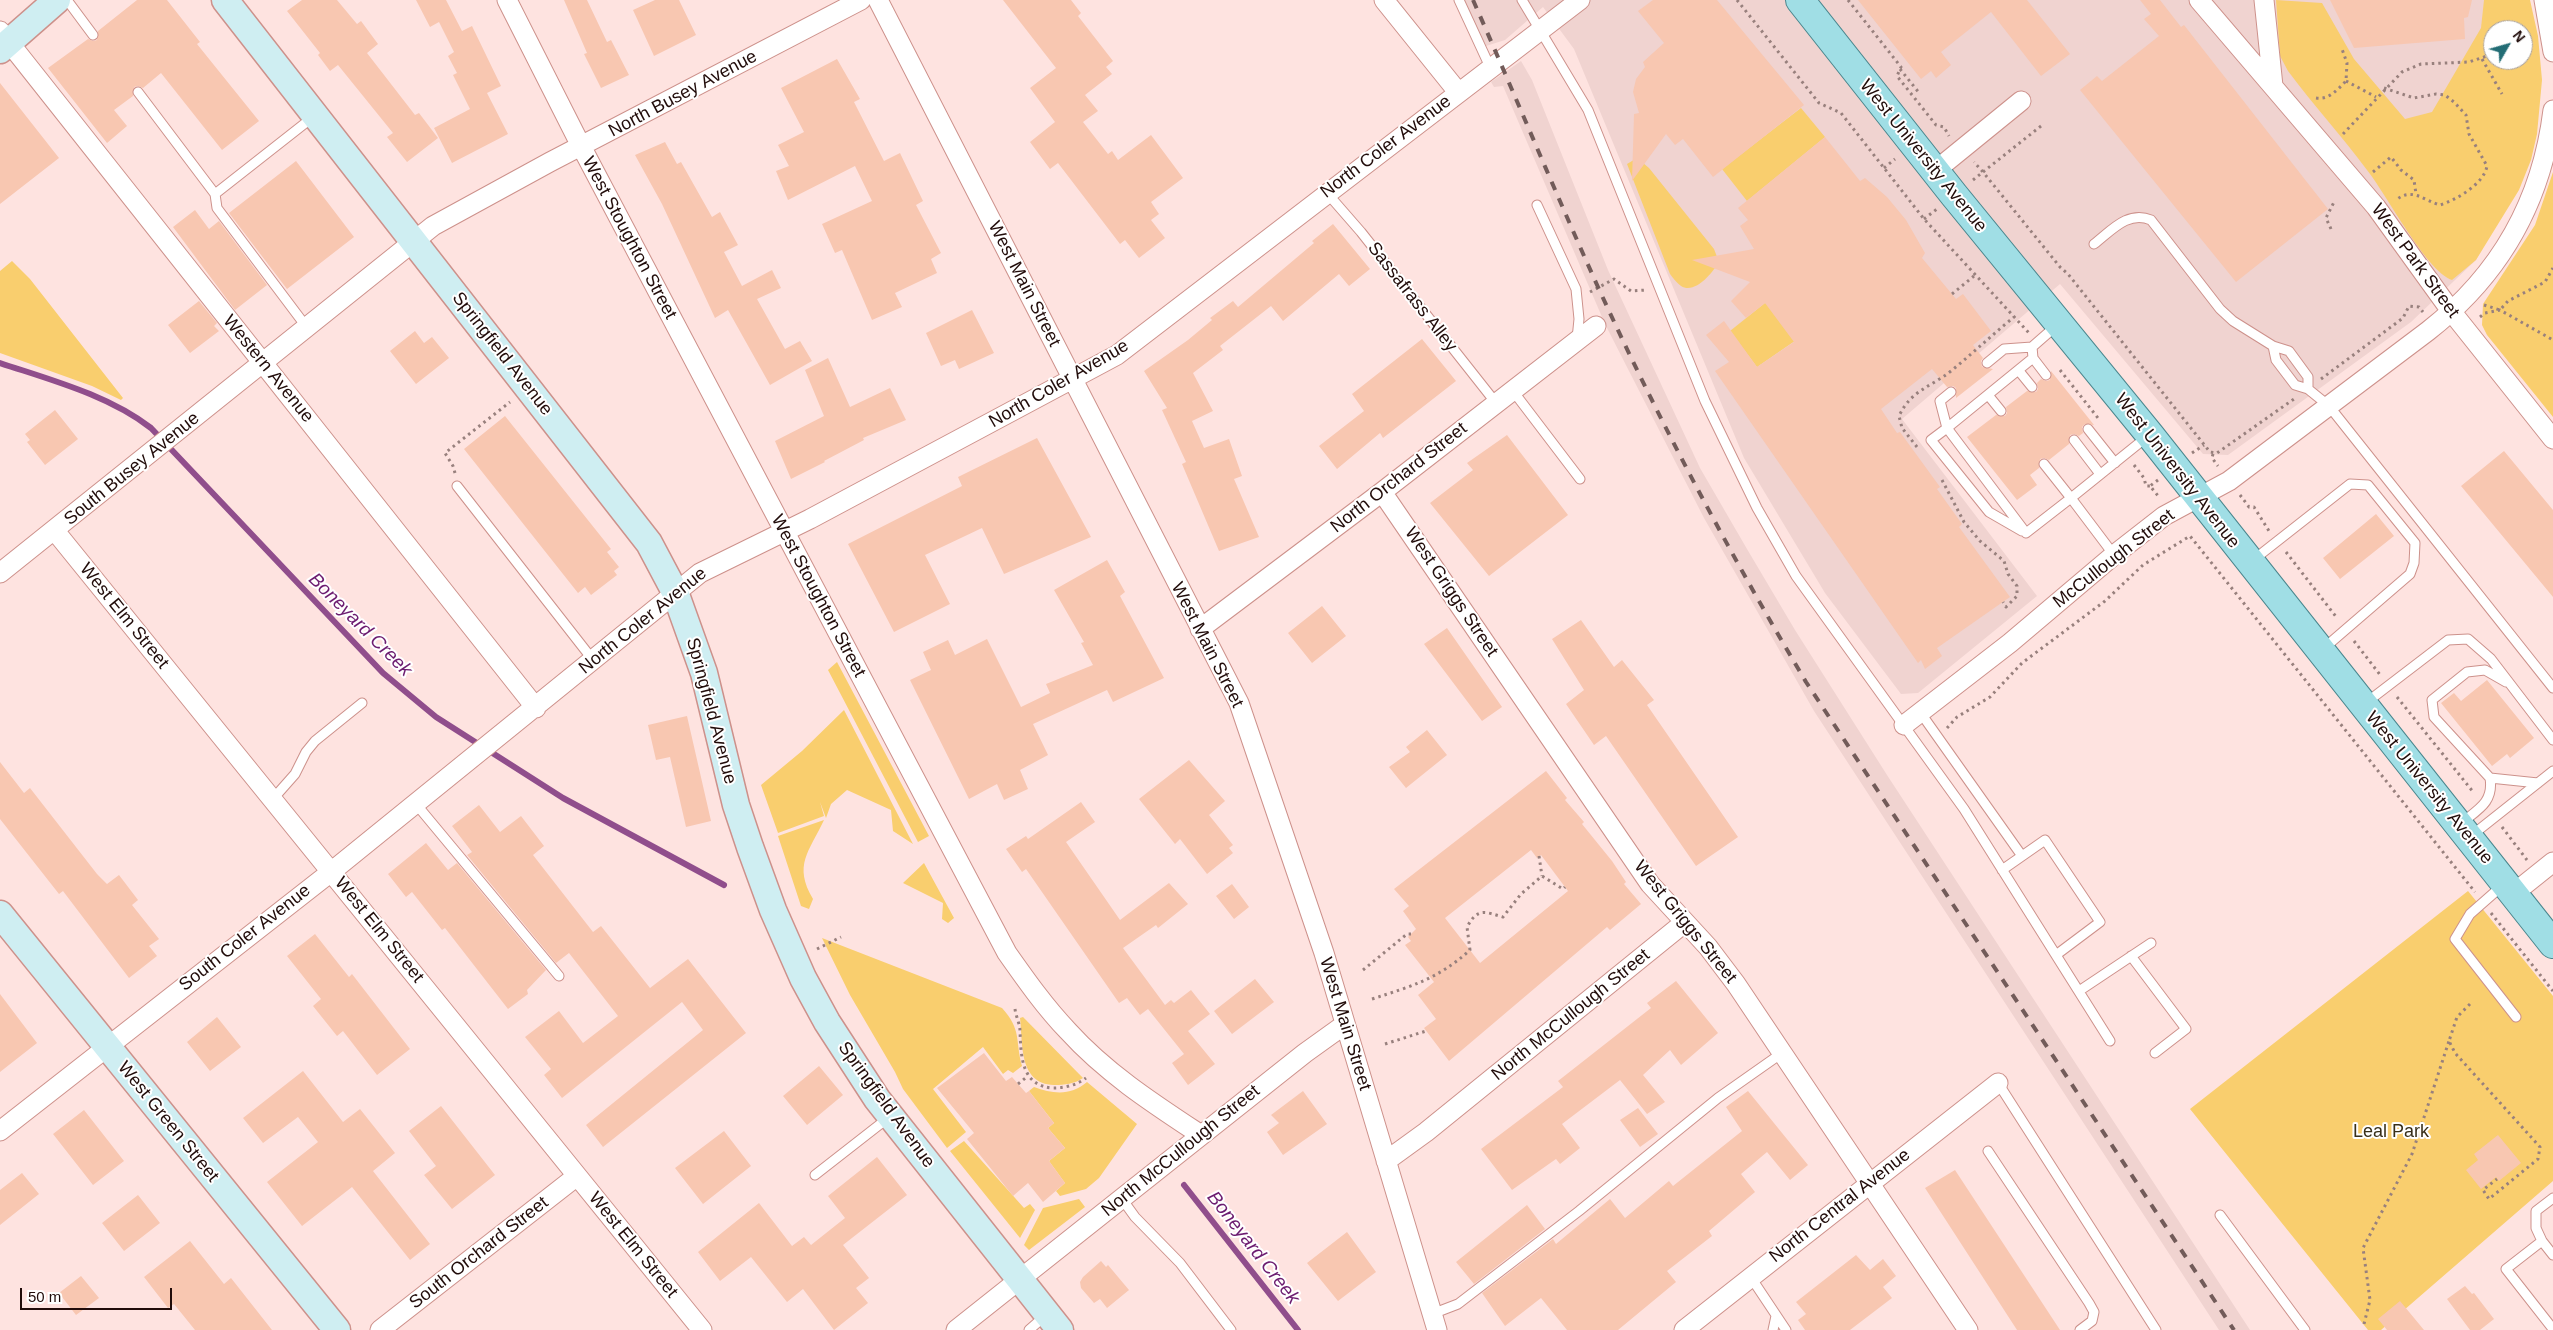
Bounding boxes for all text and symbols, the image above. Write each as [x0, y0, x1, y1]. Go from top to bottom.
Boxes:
north arrow [2483, 20, 2533, 70]
text: N [2510, 27, 2528, 45]
street label: North Busey Avenue [605, 46, 761, 142]
street label: West University Avenue [1855, 75, 1991, 237]
street label: North Coler Avenue [1317, 91, 1455, 203]
street label: West Stoughton Street [577, 153, 681, 323]
street label: West Park Street [2366, 200, 2464, 322]
street label: West Main Street [983, 218, 1065, 350]
street label: Sassafrass Alley [1363, 238, 1461, 356]
street label: Springfield Avenue [447, 288, 557, 420]
street label: Western Avenue [218, 311, 318, 427]
street label: North Coler Avenue [985, 335, 1133, 433]
street label: West University Avenue [2110, 389, 2244, 553]
street label: South Busey Avenue [60, 408, 204, 530]
street label: North Orchard Street [1327, 418, 1471, 538]
street label: McCullough Street [2049, 505, 2179, 613]
street label: West Stoughton Street [766, 511, 870, 681]
street label: West Griggs Street [1400, 523, 1502, 661]
street label: West Elm Street [75, 559, 173, 673]
street label: North Coler Avenue [575, 563, 711, 679]
water label: Boneyard Creek [303, 568, 417, 682]
street label: West Main Street [1166, 579, 1248, 711]
street label: Springfield Avenue [681, 635, 741, 787]
street label: West University Avenue [2361, 707, 2497, 869]
street label: West Griggs Street [1629, 856, 1741, 988]
street label: West Elm Street [330, 873, 428, 987]
street label: South Coler Avenue [175, 880, 315, 996]
street label: North McCullough Street [1488, 945, 1654, 1085]
street label: West Main Street [1315, 955, 1375, 1093]
street label: Springfield Avenue [833, 1038, 939, 1172]
street label: West Green Street [113, 1057, 223, 1187]
street label: North McCullough Street [1098, 1081, 1264, 1221]
park label: Leal Park [2353, 1121, 2429, 1143]
street label: North Central Avenue [1765, 1144, 1915, 1268]
water label: Boneyard Creek [1202, 1187, 1304, 1309]
street label: West Elm Street [584, 1188, 682, 1302]
street label: South Orchard Street [405, 1192, 553, 1314]
scale bar [22, 1278, 175, 1310]
text: 50 m [28, 1288, 61, 1305]

